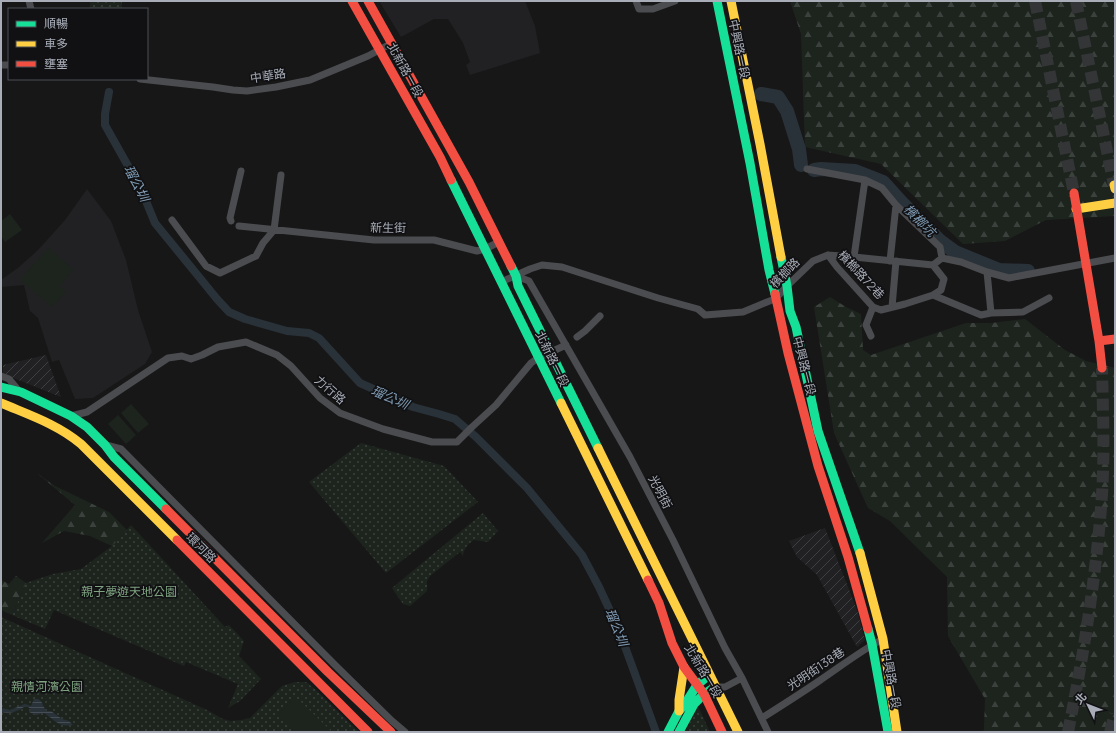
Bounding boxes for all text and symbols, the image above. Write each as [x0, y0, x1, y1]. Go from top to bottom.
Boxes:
legend [8, 8, 148, 80]
text: 順暢 [44, 15, 68, 32]
street label: 中興路一段 [725, 18, 754, 80]
text: 車多 [44, 35, 68, 52]
street label: 北新路一段 [383, 39, 427, 100]
text: 壅塞 [44, 55, 68, 72]
street label: 中華路 [249, 64, 287, 87]
water label: 瑠公圳 [120, 162, 155, 206]
water label: 檳榔坑 [900, 200, 942, 242]
street label: 新生街 [370, 219, 406, 236]
street label: 檳榔路72巷 [834, 247, 888, 303]
street label: 檳榔路 [766, 254, 803, 292]
street label: 北新路一段 [532, 328, 573, 389]
street label: 中興路一段 [789, 335, 820, 397]
street label: 力行路 [311, 371, 349, 408]
water label: 瑠公圳 [369, 381, 413, 414]
street label: 光明街 [644, 472, 676, 512]
street label: 環河路 [183, 529, 220, 566]
park label: 親子夢遊天地公園 [81, 583, 177, 600]
water label: 瑠公圳 [601, 606, 633, 650]
street label: 北新路一段 [681, 641, 726, 701]
street label: 光明街138巷 [783, 643, 848, 694]
street label: 中興路一段 [878, 648, 905, 710]
park label: 親情河濱公園 [11, 678, 83, 695]
north arrow [1068, 685, 1108, 725]
text: 北 [1071, 689, 1090, 707]

